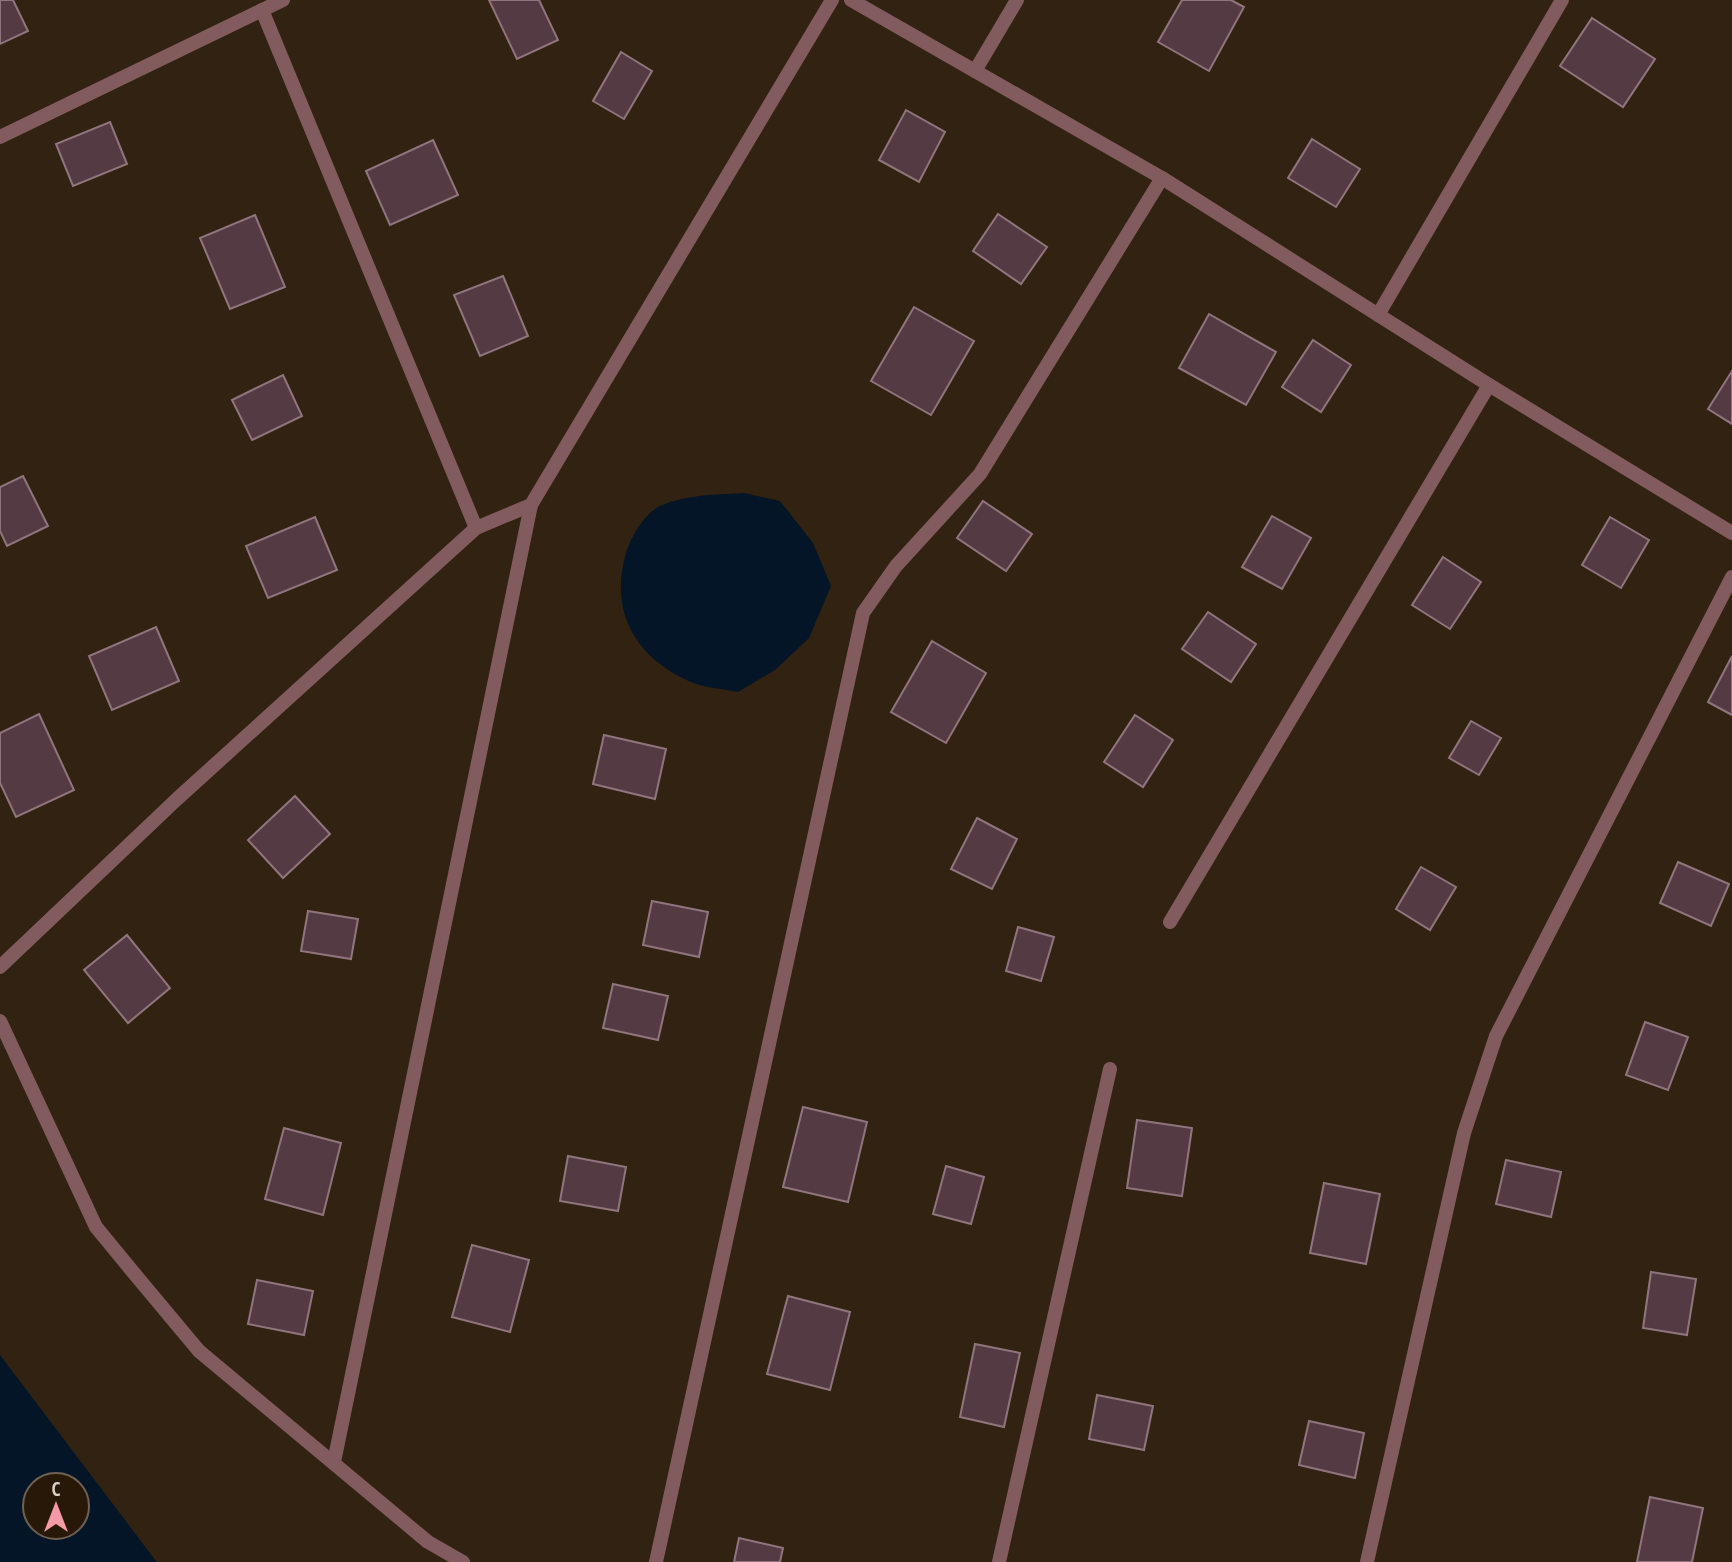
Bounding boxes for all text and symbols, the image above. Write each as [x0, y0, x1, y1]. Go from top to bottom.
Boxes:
north arrow [21, 1471, 91, 1541]
text: С [52, 1477, 61, 1501]

